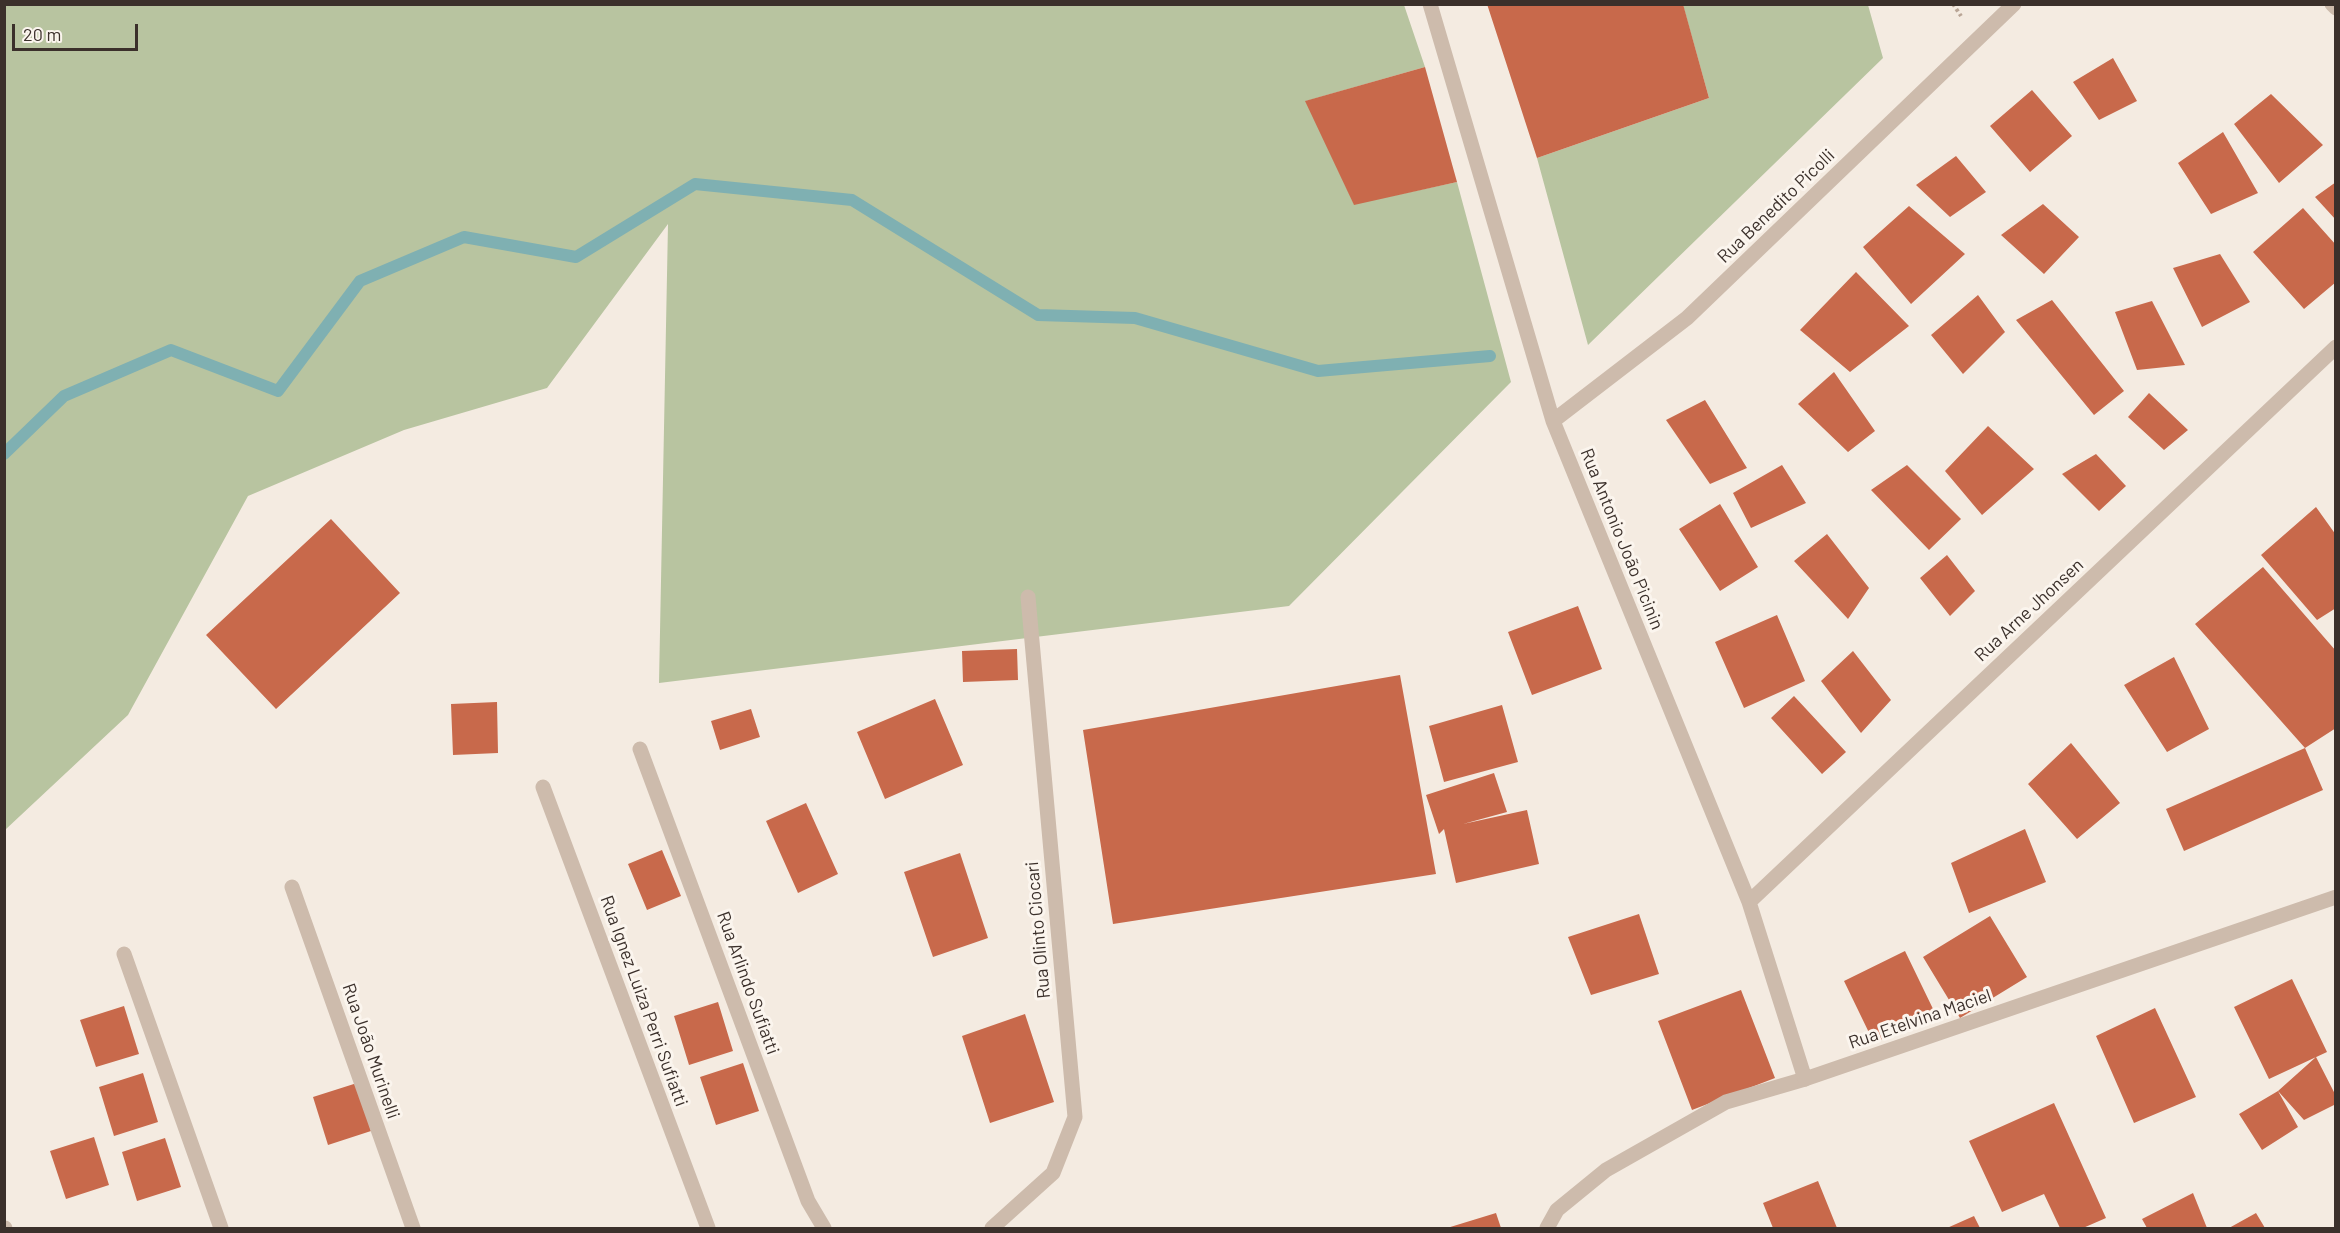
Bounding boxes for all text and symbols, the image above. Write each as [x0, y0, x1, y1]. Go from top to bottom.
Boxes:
scale bar [15, 12, 141, 50]
text: 20 m [23, 23, 61, 45]
street label: Rua Benedito Picolli [1713, 144, 1839, 268]
street label: Rua Antonio João Picinin [1576, 445, 1668, 633]
street label: Rua Arne Jhonsen [1970, 554, 2088, 666]
street label: Rua Olinto Ciocari [1021, 860, 1055, 1000]
street label: Rua Ignez Luiza Perri Sufiatti [596, 893, 692, 1109]
street label: Rua Arlindo Sufiatti [712, 909, 784, 1057]
street label: Rua João Murinelli [338, 980, 404, 1122]
street label: Rua Etelvina Maciel [1846, 984, 1994, 1054]

